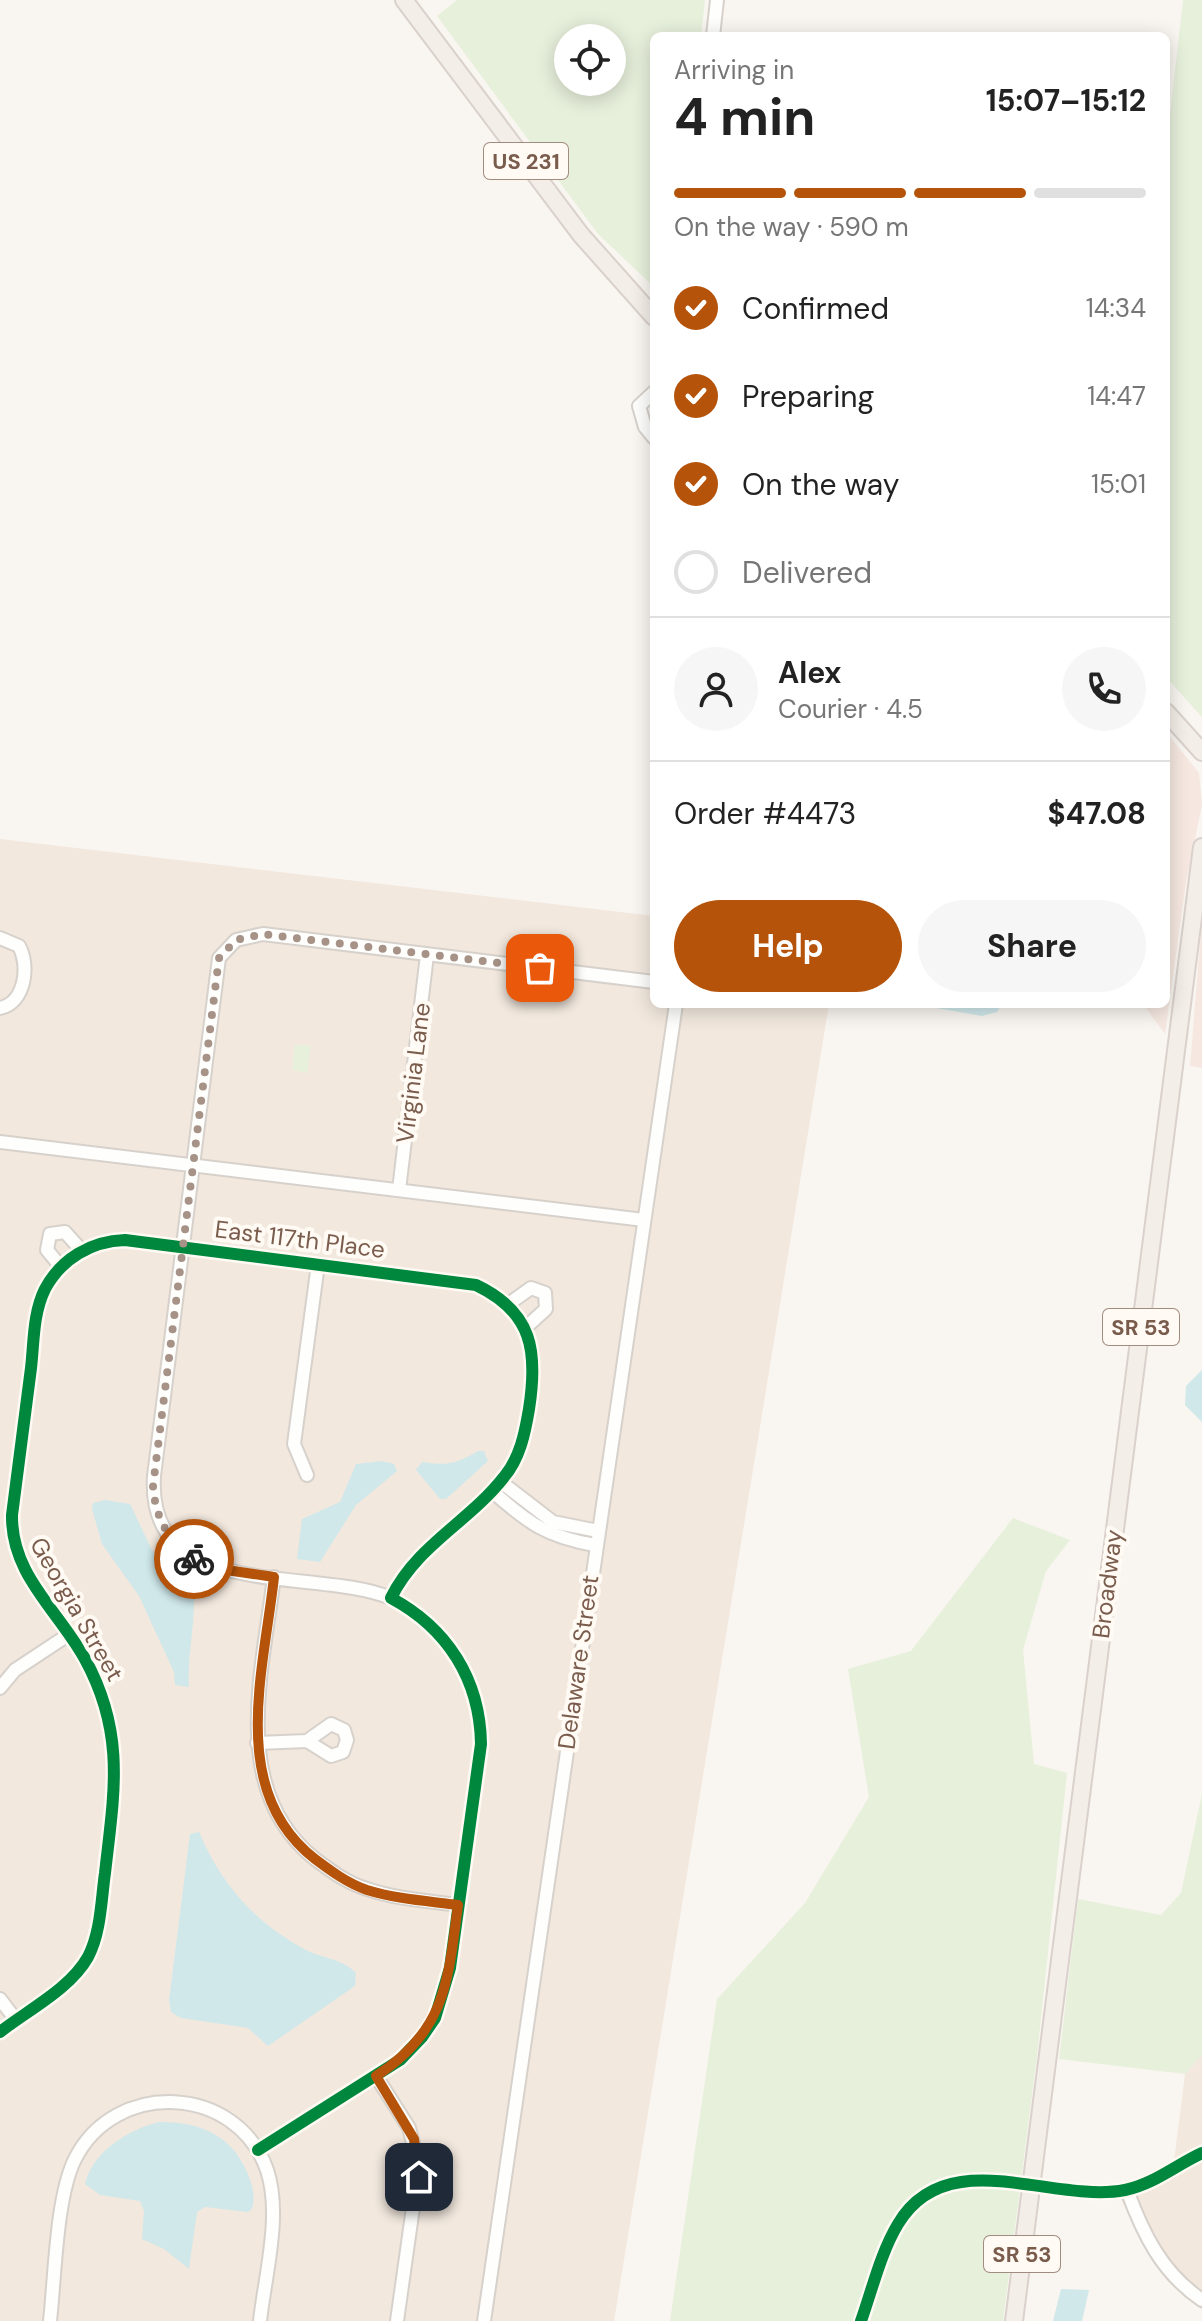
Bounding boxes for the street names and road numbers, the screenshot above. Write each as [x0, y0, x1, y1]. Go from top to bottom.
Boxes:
road number: US 231 [484, 143, 568, 179]
street label: Virginia Lane [389, 1001, 437, 1145]
street label: East 117th Place [213, 1213, 387, 1265]
road number: SR 53 [1103, 1309, 1179, 1345]
street label: Broadway [1085, 1528, 1129, 1640]
street label: Georgia Street [23, 1531, 131, 1687]
street label: Delaware Street [550, 1573, 606, 1751]
road number: SR 53 [984, 2236, 1060, 2272]

